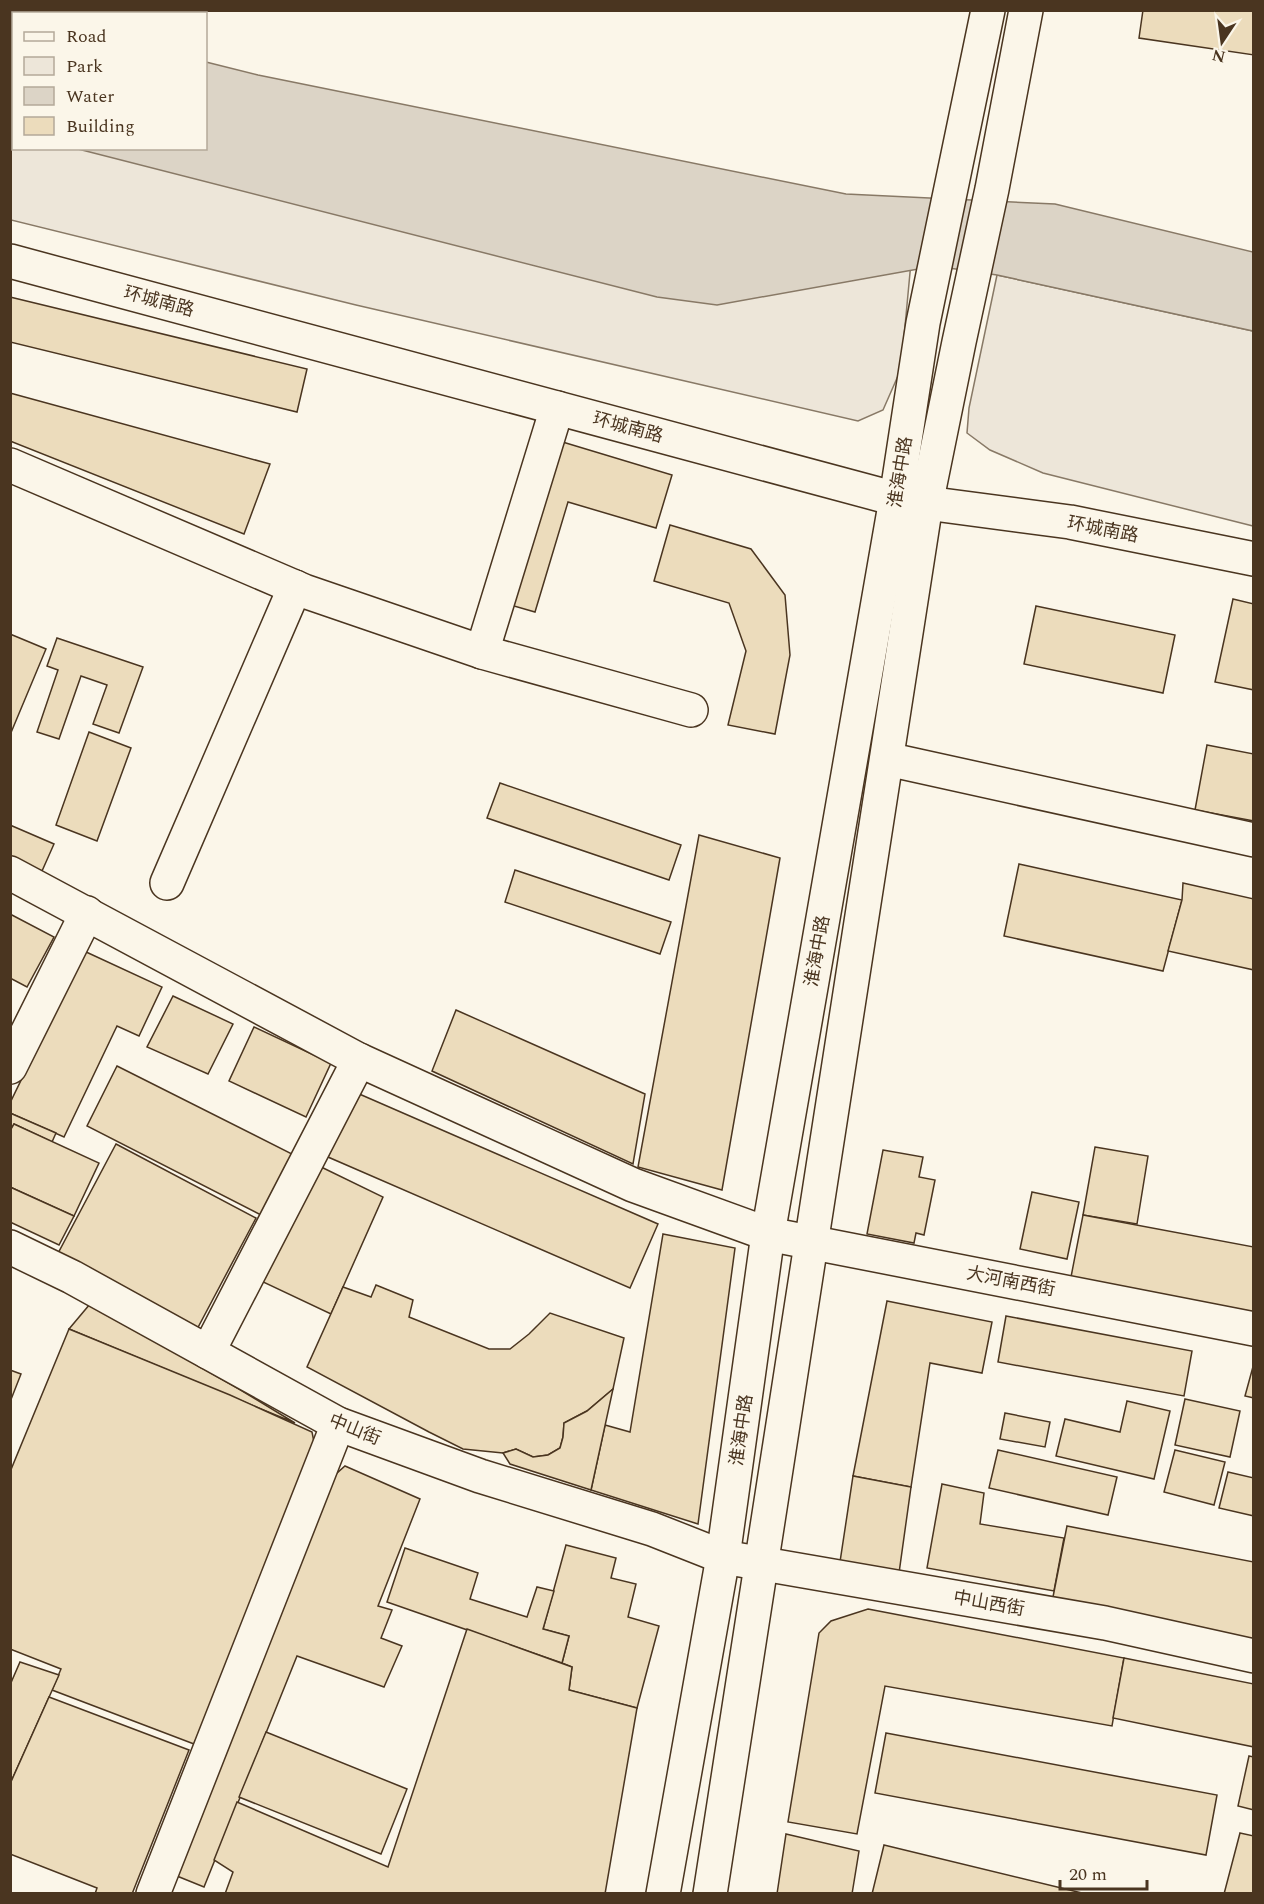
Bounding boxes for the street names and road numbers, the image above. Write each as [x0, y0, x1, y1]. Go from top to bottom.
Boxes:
street label: 环城南路 [121, 279, 197, 324]
street label: 环城南路 [590, 405, 666, 450]
street label: 淮海中路 [882, 434, 919, 510]
street label: 环城南路 [1065, 509, 1141, 550]
street label: 淮海中路 [798, 913, 837, 989]
street label: 大河南西街 [964, 1260, 1058, 1303]
street label: 淮海中路 [723, 1393, 760, 1468]
street label: 中山街 [325, 1407, 385, 1452]
street label: 中山西街 [951, 1584, 1027, 1623]

